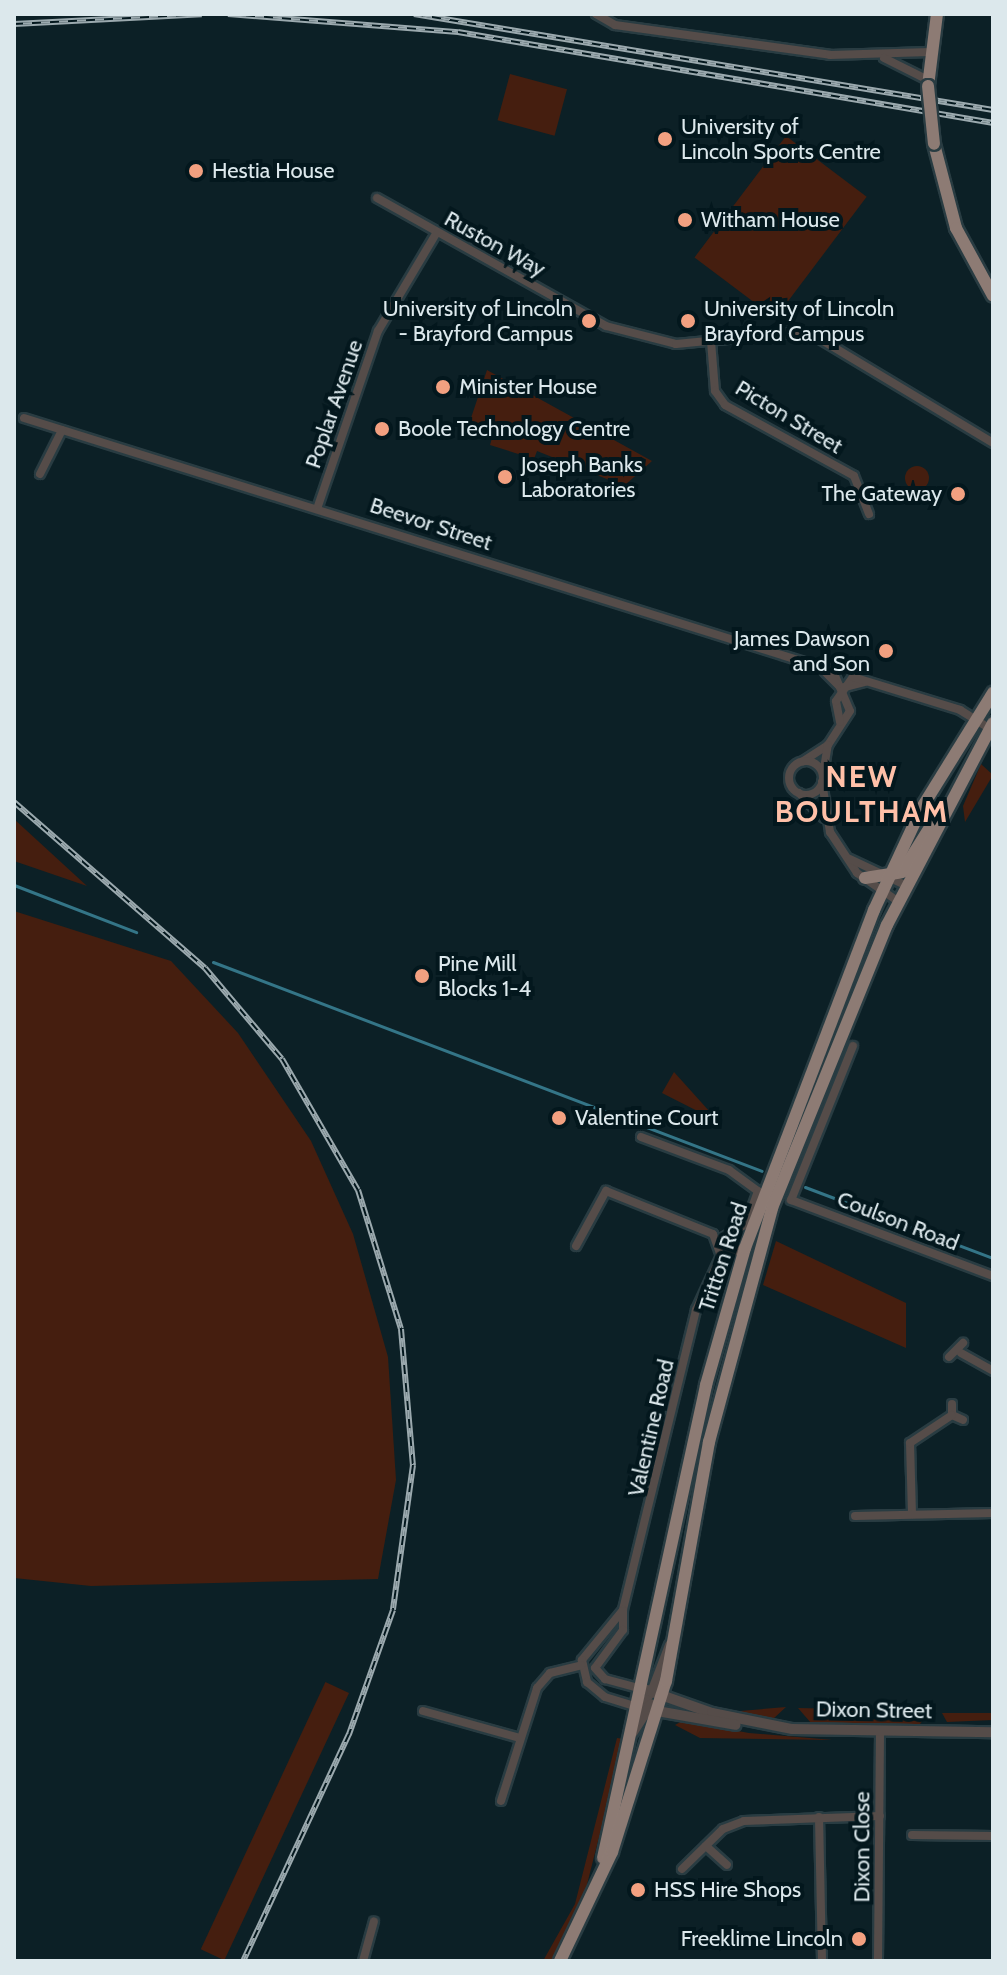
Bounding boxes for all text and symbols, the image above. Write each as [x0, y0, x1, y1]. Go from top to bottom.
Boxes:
place label: University of Lincoln Sports Centre [681, 113, 881, 164]
marker: University of Lincoln Sports Centre [656, 130, 674, 148]
place label: Hestia House [212, 158, 334, 184]
marker: Hestia House [187, 162, 205, 180]
street label: Ruston Way [440, 205, 550, 283]
place label: Witham House [701, 207, 840, 233]
marker: Witham House [676, 211, 694, 229]
place label: University of Lincoln - Brayford Campus [383, 295, 573, 346]
place label: University of Lincoln Brayford Campus [704, 295, 894, 346]
marker: University of Lincoln - Brayford Campus [580, 312, 598, 330]
marker: University of Lincoln Brayford Campus [679, 312, 697, 330]
street label: Poplar Avenue [300, 336, 368, 472]
place label: Minister House [459, 374, 597, 400]
street label: Picton Street [731, 375, 847, 459]
marker: Minister House [434, 378, 452, 396]
place label: Boole Technology Centre [398, 416, 630, 442]
marker: Boole Technology Centre [373, 420, 391, 438]
place label: Joseph Banks Laboratories [521, 451, 643, 502]
marker: Joseph Banks Laboratories [496, 468, 514, 486]
place label: The Gateway [821, 481, 942, 507]
marker: The Gateway [949, 485, 967, 503]
street label: Beevor Street [367, 492, 495, 556]
place label: James Dawson and Son [734, 625, 870, 676]
marker: James Dawson and Son [877, 642, 895, 660]
district label: NEW BOULTHAM [775, 759, 949, 830]
place label: Pine Mill Blocks 1-4 [438, 950, 531, 1002]
marker: Pine Mill Blocks 1-4 [413, 967, 431, 985]
place label: Valentine Court [575, 1105, 718, 1131]
marker: Valentine Court [550, 1109, 568, 1127]
street label: Coulson Road [833, 1186, 963, 1256]
street label: Tritton Road [693, 1199, 753, 1315]
street label: Valentine Road [622, 1357, 680, 1499]
street label: Dixon Street [816, 1696, 932, 1724]
street label: Dixon Close [849, 1792, 875, 1902]
place label: HSS Hire Shops [654, 1877, 801, 1903]
marker: HSS Hire Shops [629, 1881, 647, 1899]
place label: Freeklime Lincoln [681, 1926, 843, 1952]
marker: Freeklime Lincoln [850, 1930, 868, 1948]

